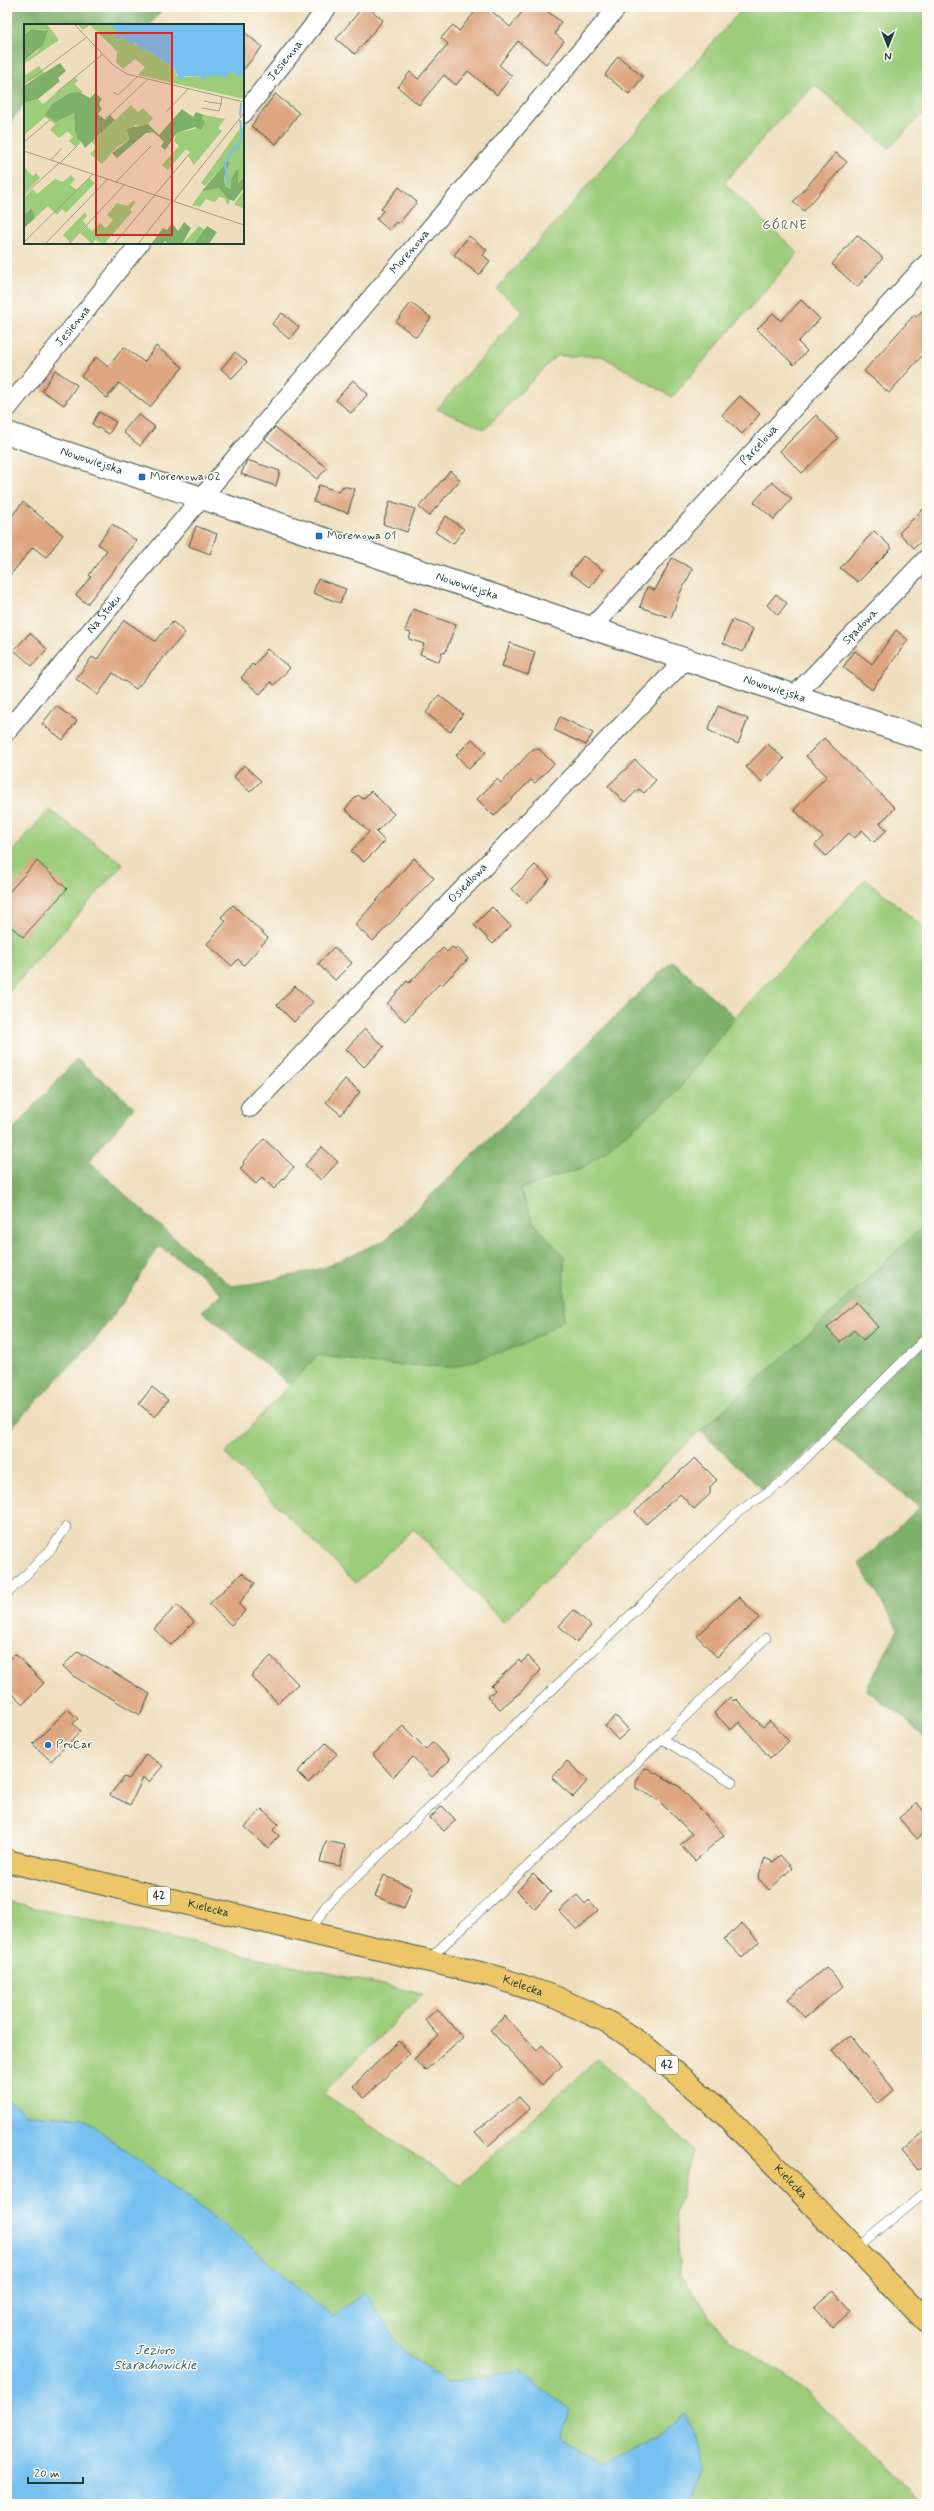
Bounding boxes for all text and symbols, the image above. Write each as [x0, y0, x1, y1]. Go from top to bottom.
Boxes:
inset map [24, 24, 244, 244]
north arrow [868, 26, 908, 66]
street label: Jesienna [264, 37, 306, 85]
text: N [884, 48, 892, 62]
district label: GÓRNE [762, 217, 808, 234]
street label: Morenowa [386, 226, 434, 278]
street label: Jesienna [52, 303, 95, 350]
street label: Parcelowa [737, 422, 782, 469]
street label: Nowowiejska [58, 443, 125, 479]
place label: Morenowa 02 [150, 469, 220, 485]
marker: Morenowa 02 [137, 472, 147, 482]
place label: Morenowa 01 [327, 528, 396, 544]
marker: Morenowa 01 [314, 531, 324, 541]
street label: Nowowiejska [434, 569, 500, 604]
street label: Na Stoku [83, 591, 125, 637]
street label: Spadowa [839, 605, 882, 649]
street label: Nowowiejska [741, 671, 808, 707]
street label: Osiedlowa [445, 860, 491, 907]
place label: ProCar [56, 1737, 92, 1753]
marker: ProCar [43, 1740, 53, 1750]
road number: 42 [148, 1887, 170, 1905]
street label: Kielecka [186, 1896, 231, 1921]
street label: Kielecka [500, 1972, 545, 2001]
road number: 42 [656, 2056, 678, 2074]
street label: Kielecka [770, 2161, 811, 2203]
water label: Jezioro Starachowickie [114, 2342, 197, 2374]
scale bar [28, 2459, 83, 2485]
text: 20 m [34, 2466, 60, 2482]

